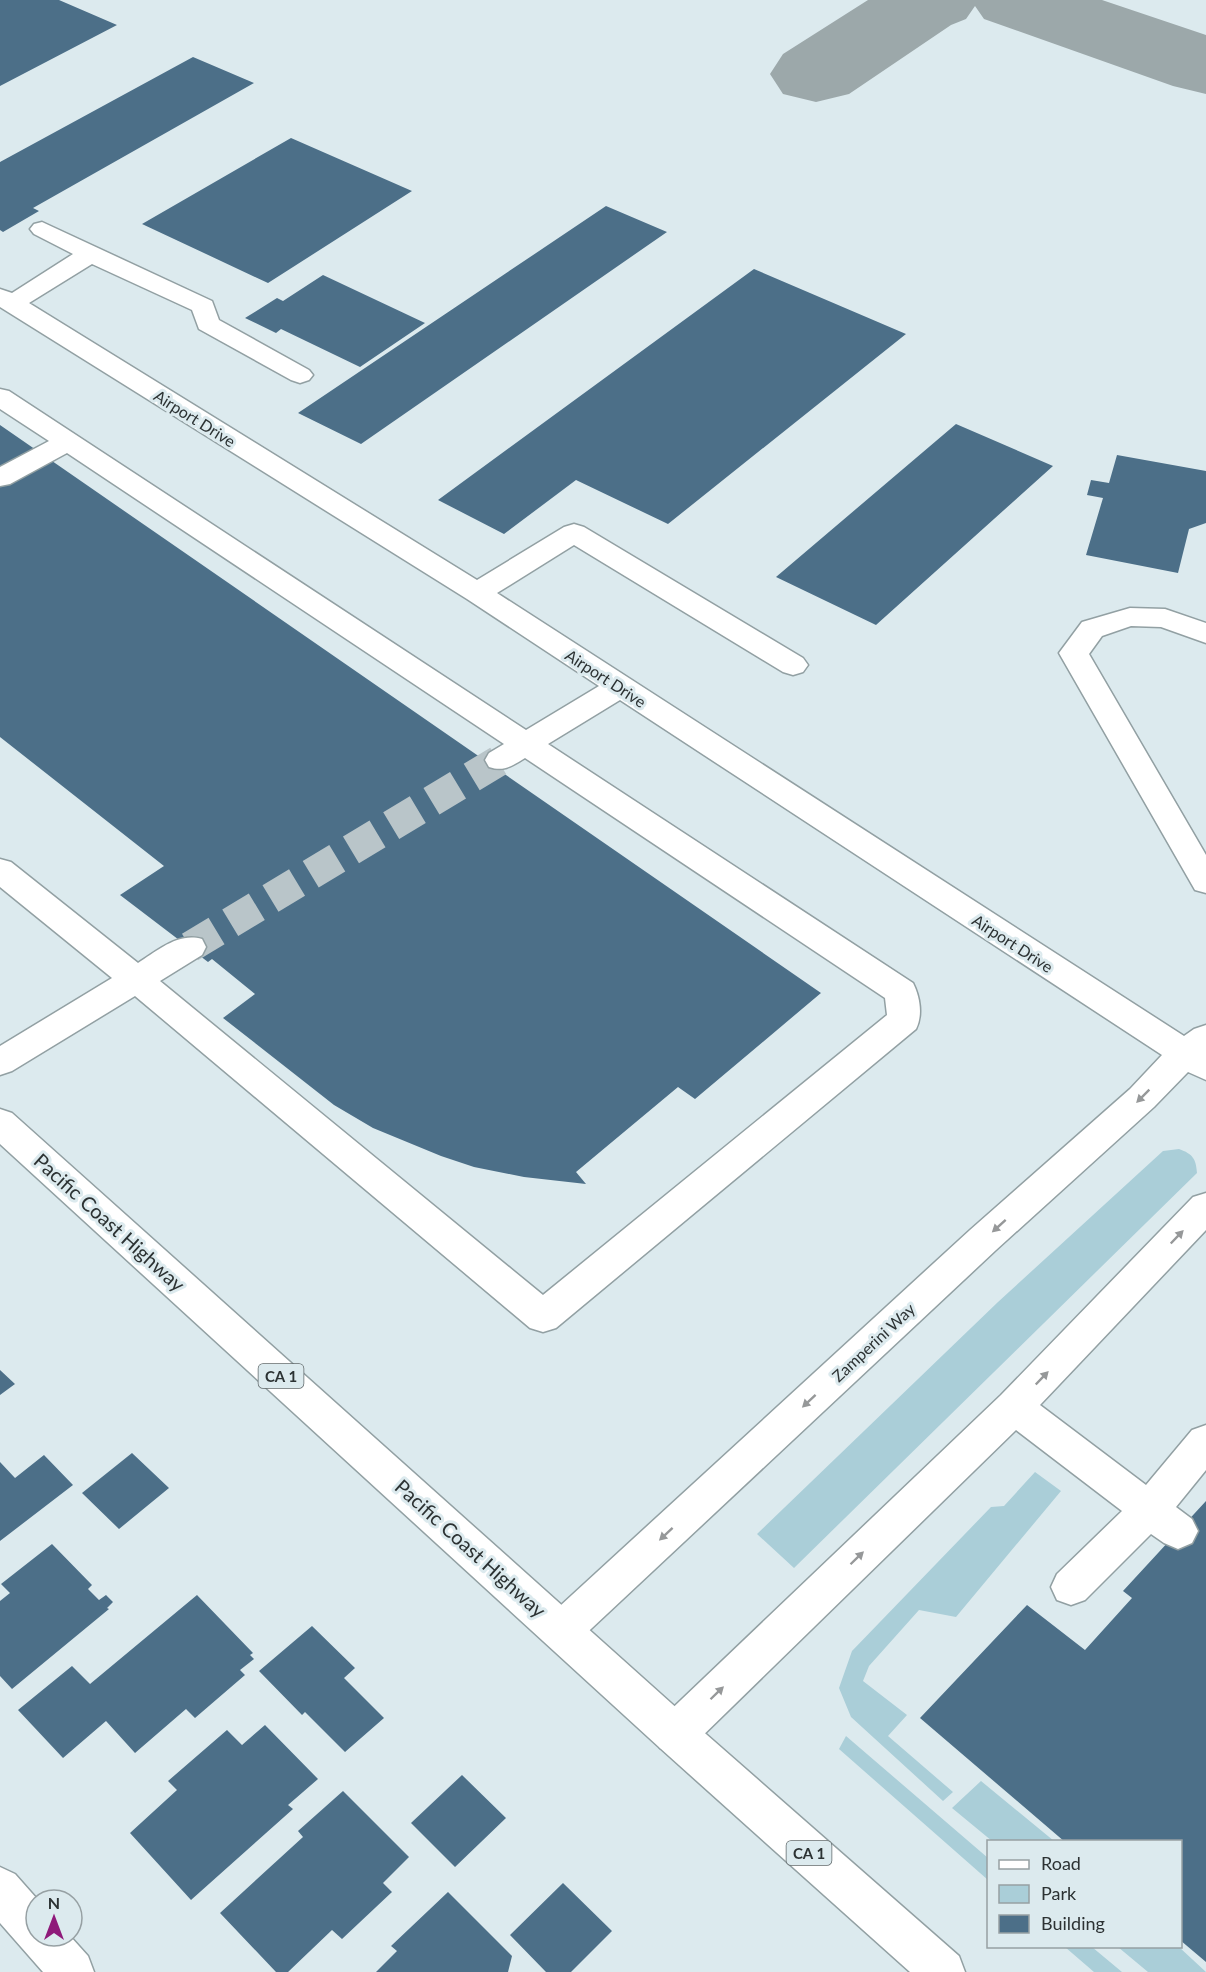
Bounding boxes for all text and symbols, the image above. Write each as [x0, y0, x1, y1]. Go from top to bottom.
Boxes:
street label: Airport Drive [151, 385, 239, 451]
street label: Airport Drive [562, 645, 650, 711]
street label: Airport Drive [969, 910, 1057, 976]
one-way arrow [1137, 1088, 1151, 1102]
street label: Pacific Coast Highway [30, 1148, 191, 1296]
one-way arrow [991, 1219, 1006, 1233]
one-way arrow [1170, 1230, 1184, 1245]
street label: Zamperini Way [828, 1298, 919, 1385]
road number: CA 1 [258, 1364, 304, 1388]
one-way arrow [1034, 1371, 1048, 1385]
one-way arrow [802, 1394, 817, 1407]
street label: Pacific Coast Highway [391, 1474, 552, 1622]
one-way arrow [659, 1526, 673, 1540]
one-way arrow [849, 1552, 864, 1565]
one-way arrow [709, 1687, 723, 1701]
legend [987, 1840, 1182, 1948]
road number: CA 1 [786, 1841, 832, 1865]
text: Road [1041, 1852, 1081, 1874]
text: Park [1041, 1882, 1077, 1904]
north arrow [24, 1888, 84, 1948]
text: N [48, 1893, 60, 1912]
text: Building [1041, 1912, 1105, 1934]

